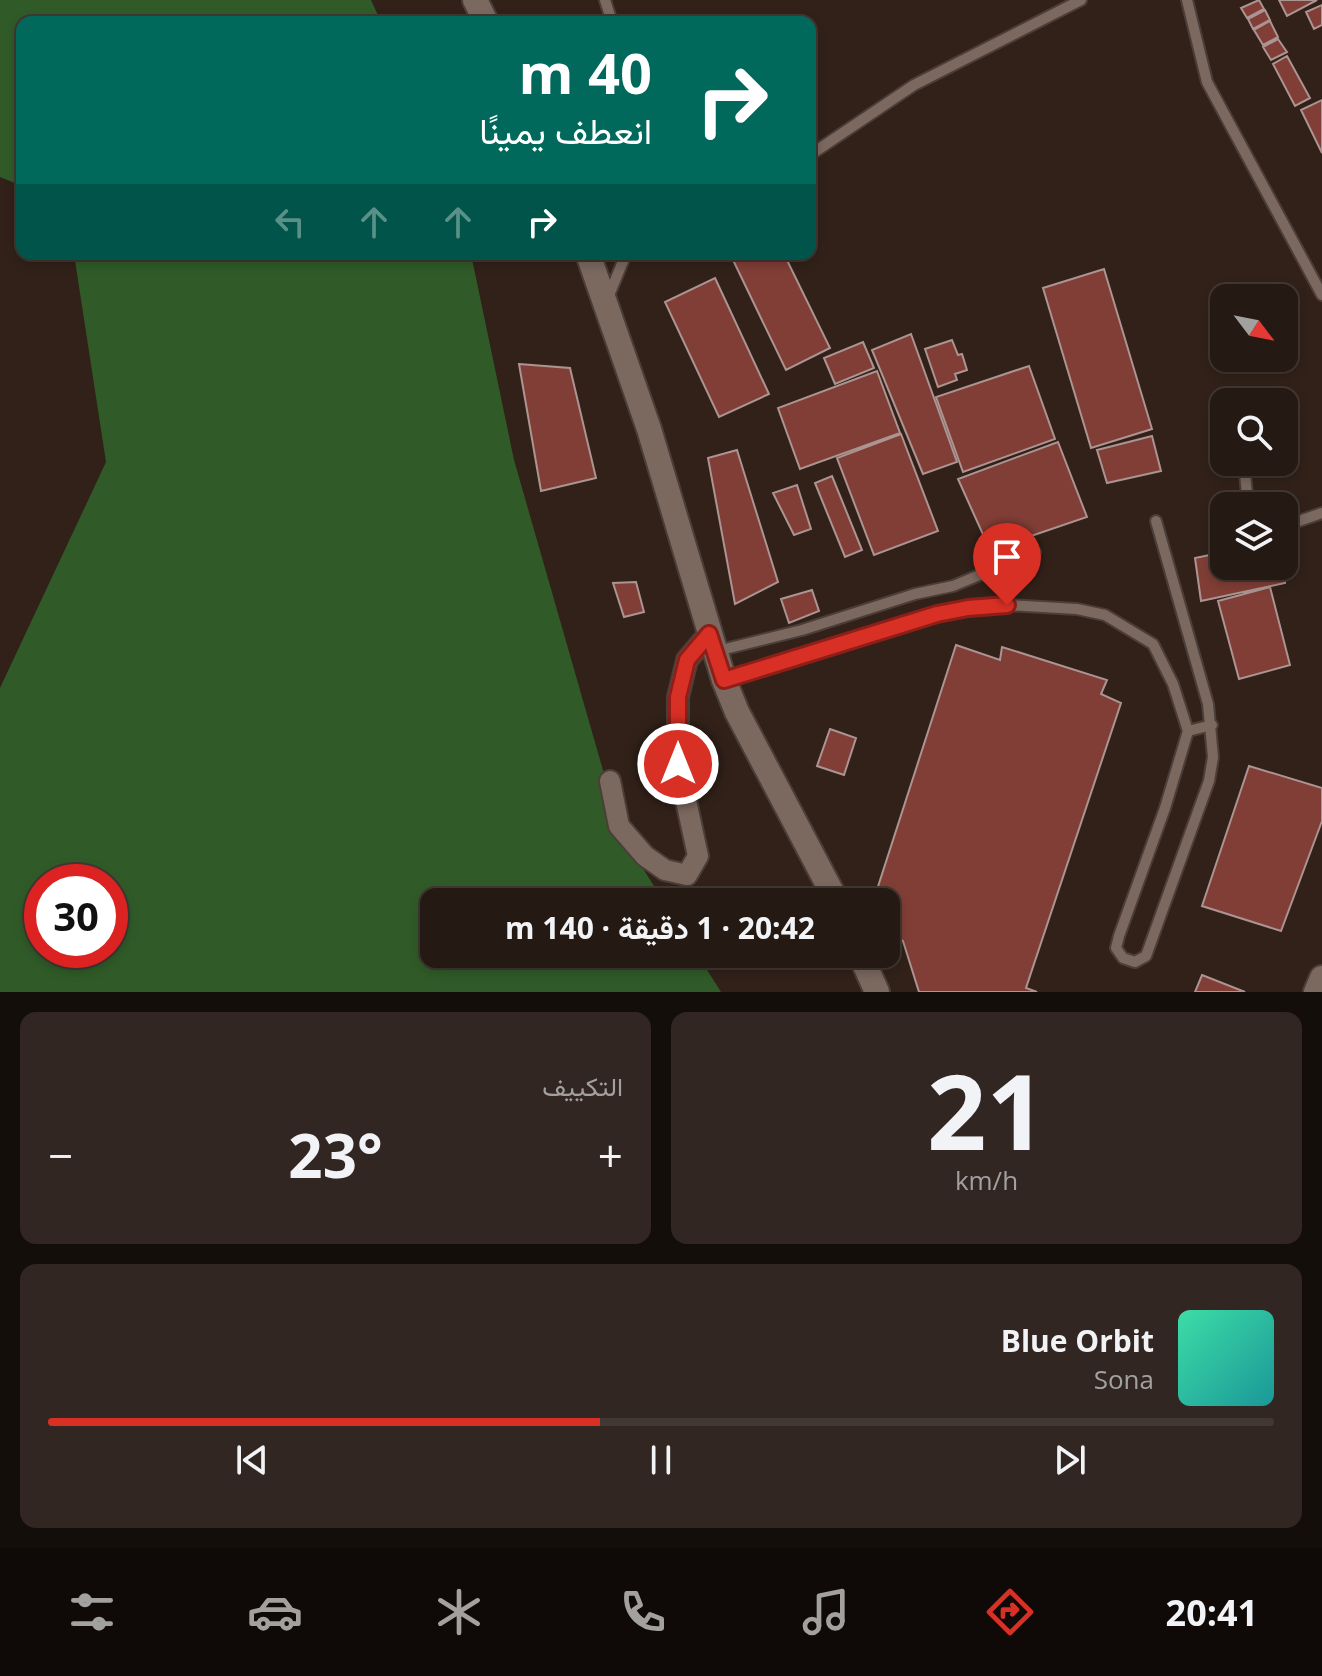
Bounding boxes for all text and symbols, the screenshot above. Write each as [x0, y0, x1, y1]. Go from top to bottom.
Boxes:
text: 40 m [518, 34, 652, 110]
icon: right [680, 48, 784, 152]
text: انعطف يمينًا [479, 106, 652, 155]
icon: left [268, 200, 312, 244]
icon: ahead [352, 200, 396, 244]
icon: ahead [436, 200, 480, 244]
icon: right [520, 200, 564, 244]
north arrow [1210, 284, 1298, 372]
map controls [1210, 284, 1298, 580]
button: search [1210, 388, 1298, 476]
button: layers [1210, 492, 1298, 580]
pin [973, 523, 1041, 605]
icon: arrive [985, 535, 1029, 579]
position arrow [636, 722, 720, 806]
speed limit sign: 30 [24, 864, 128, 968]
text: 20:42 · 1 دقيقة · 140 m [505, 907, 815, 948]
text: 21 [927, 1039, 1046, 1180]
text: التكييف [542, 1068, 623, 1104]
text: 23° [288, 1114, 383, 1196]
text: − [48, 1125, 73, 1185]
text: + [598, 1125, 623, 1185]
text: km/h [955, 1162, 1018, 1198]
text: Blue Orbit [1001, 1320, 1154, 1361]
text: Sona [1094, 1361, 1154, 1397]
icon: previous [230, 1438, 274, 1482]
icon: pause [639, 1438, 683, 1482]
icon: next [1048, 1438, 1092, 1482]
icon: filters [64, 1584, 120, 1640]
icon: car [247, 1584, 303, 1640]
icon: climate [431, 1584, 487, 1640]
icon: phone [615, 1584, 671, 1640]
icon: music [798, 1584, 854, 1640]
icon: directions [982, 1584, 1038, 1640]
text: 20:41 [1166, 1588, 1258, 1637]

